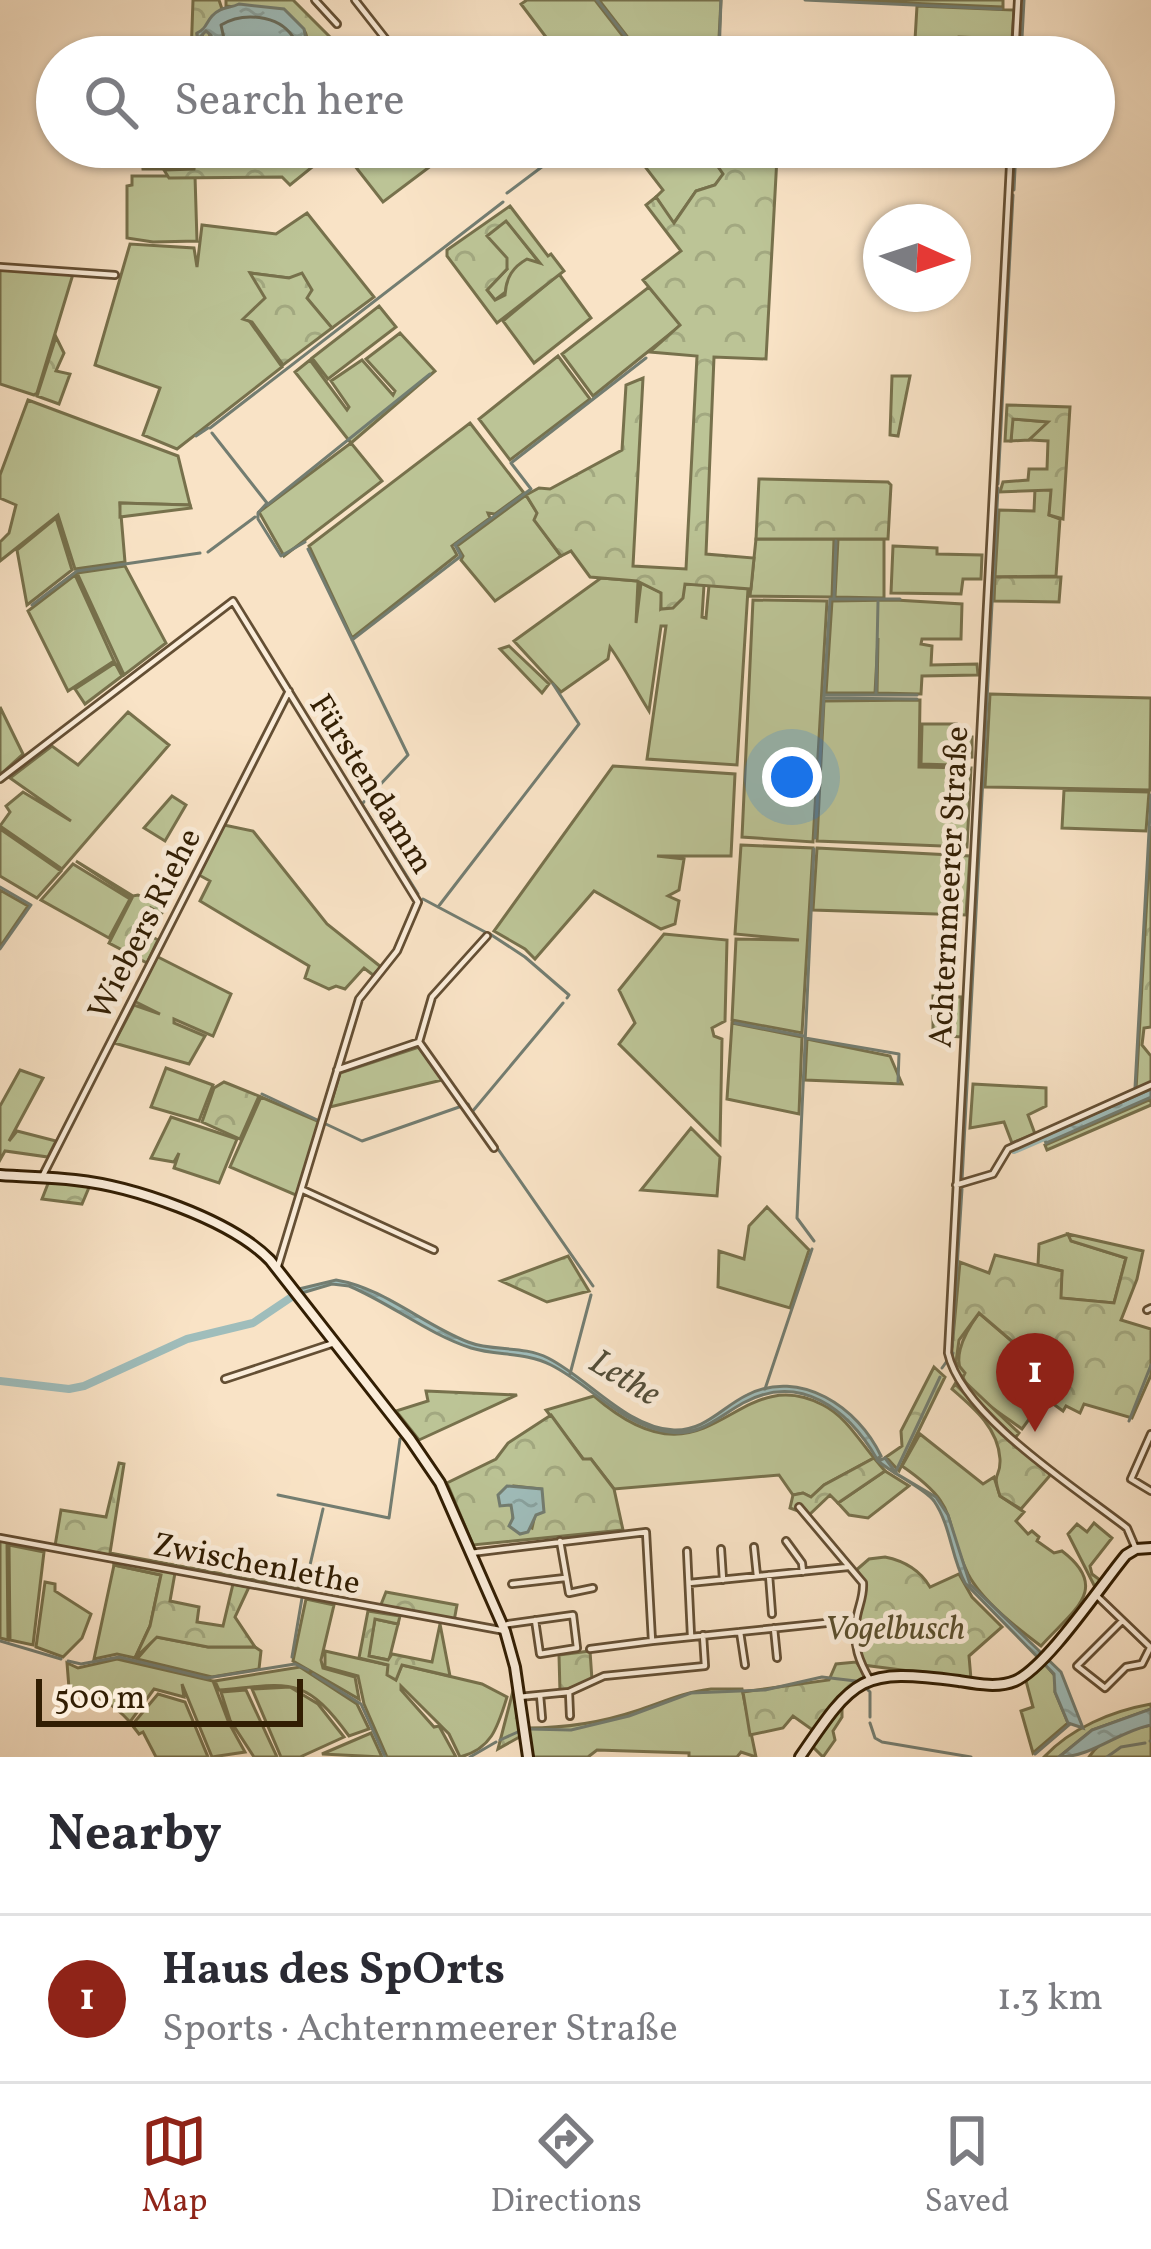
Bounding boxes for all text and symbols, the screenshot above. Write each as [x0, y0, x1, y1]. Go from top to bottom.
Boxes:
search box [36, 36, 1115, 168]
icon: search [78, 69, 144, 135]
text: Search here [174, 71, 405, 134]
north arrow [863, 204, 971, 312]
street label: Fürstendamm [296, 686, 443, 884]
street label: Achternmeerer Straße [920, 725, 982, 1049]
your location [762, 747, 822, 807]
street label: Wiebers Riehe [79, 821, 215, 1029]
pin: 1 [996, 1333, 1074, 1432]
water label: Lethe [579, 1339, 669, 1420]
street label: Zwischenlethe [149, 1523, 364, 1609]
park label: Vogelbusch [825, 1608, 965, 1654]
scale bar [36, 1673, 303, 1726]
text: 500 m [54, 1677, 145, 1723]
text: Nearby [48, 1800, 222, 1871]
text: Haus des SpOrts [162, 1940, 505, 2003]
text: 1 [79, 1972, 95, 2026]
text: 1.3 km [997, 1972, 1103, 2026]
text: Sports · Achternmeerer Straße [162, 2003, 678, 2057]
tab: Map [141, 2108, 208, 2226]
tab: Directions [490, 2108, 642, 2226]
tab: Saved [925, 2108, 1010, 2226]

